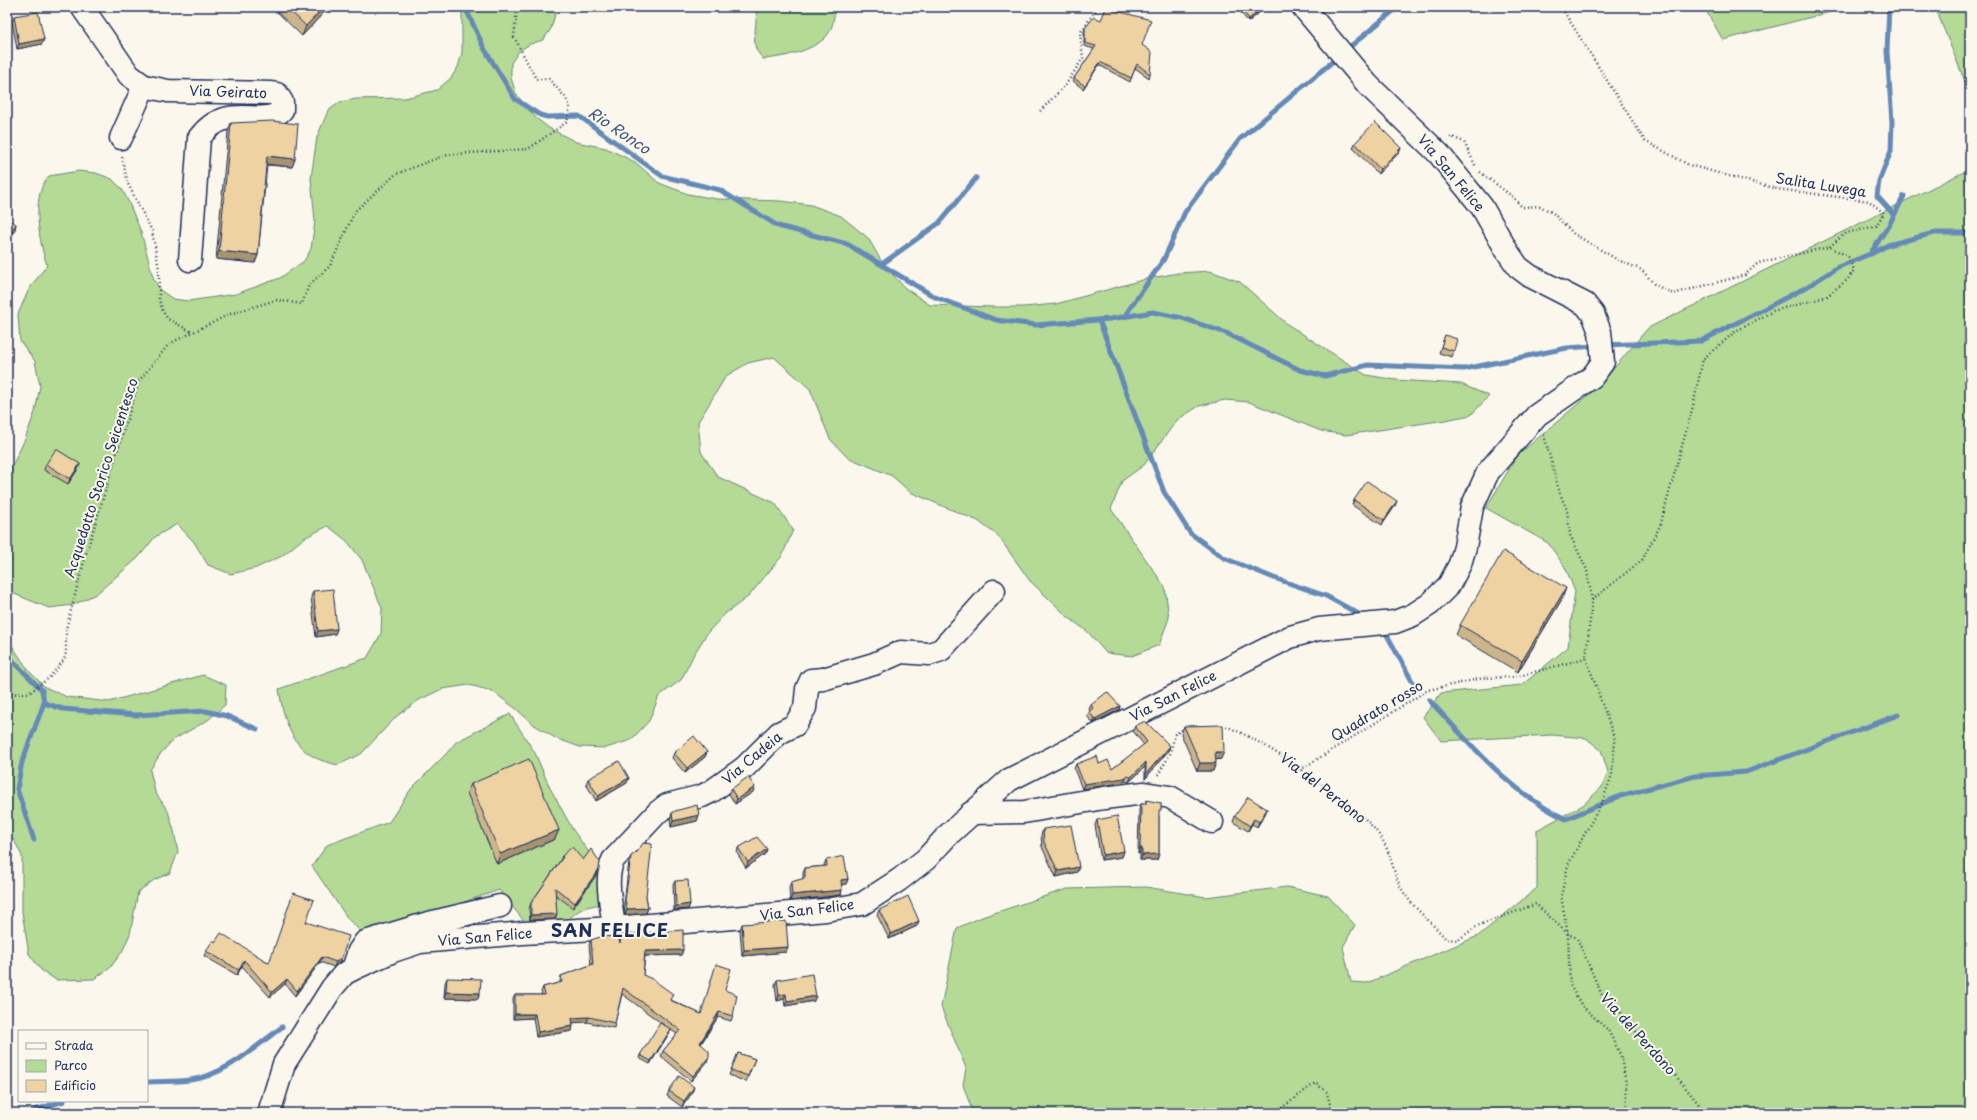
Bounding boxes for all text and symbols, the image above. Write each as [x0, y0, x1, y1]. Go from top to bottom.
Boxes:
street label: Via Geirato [189, 80, 267, 103]
water label: Rio Ronco [584, 100, 656, 159]
street label: Via San Felice [1413, 130, 1490, 216]
street label: Salita Luvega [1774, 167, 1868, 202]
street label: Acquedotto Storico Seicentesco [58, 375, 143, 580]
street label: Via San Felice [1126, 665, 1220, 726]
street label: Quadrato rosso [1327, 675, 1427, 746]
street label: Via Cadeia [717, 726, 787, 789]
street label: Via del Perdono [1276, 747, 1371, 828]
street label: Via San Felice [759, 893, 855, 926]
district label: SAN FELICE [551, 916, 669, 943]
street label: Via San Felice [437, 922, 533, 951]
street label: Via del Perdono [1596, 988, 1681, 1080]
legend [18, 1030, 148, 1102]
text: Strada [54, 1036, 94, 1054]
text: Parco [54, 1056, 88, 1074]
text: Edificio [54, 1076, 96, 1094]

